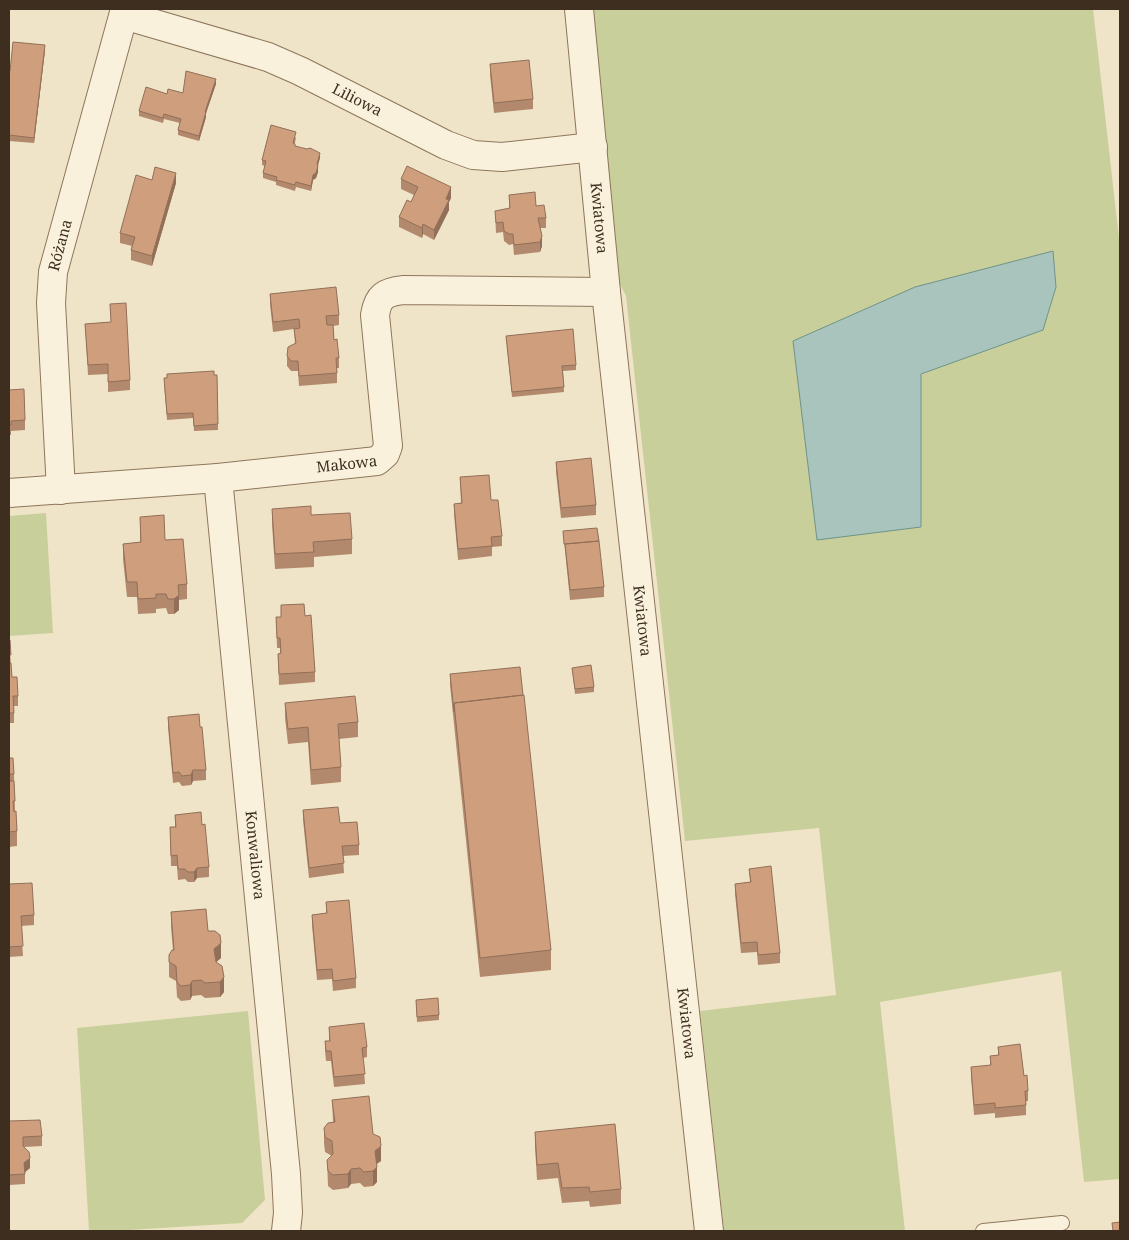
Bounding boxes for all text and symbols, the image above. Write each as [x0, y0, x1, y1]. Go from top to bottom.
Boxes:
street label: Liliowa [329, 78, 386, 120]
street label: Kwiatowa [587, 181, 613, 255]
street label: Różana [43, 217, 76, 273]
street label: Makowa [315, 450, 378, 476]
street label: Kwiatowa [629, 584, 657, 657]
street label: Konwaliowa [242, 810, 270, 901]
street label: Kwiatowa [673, 987, 701, 1060]

